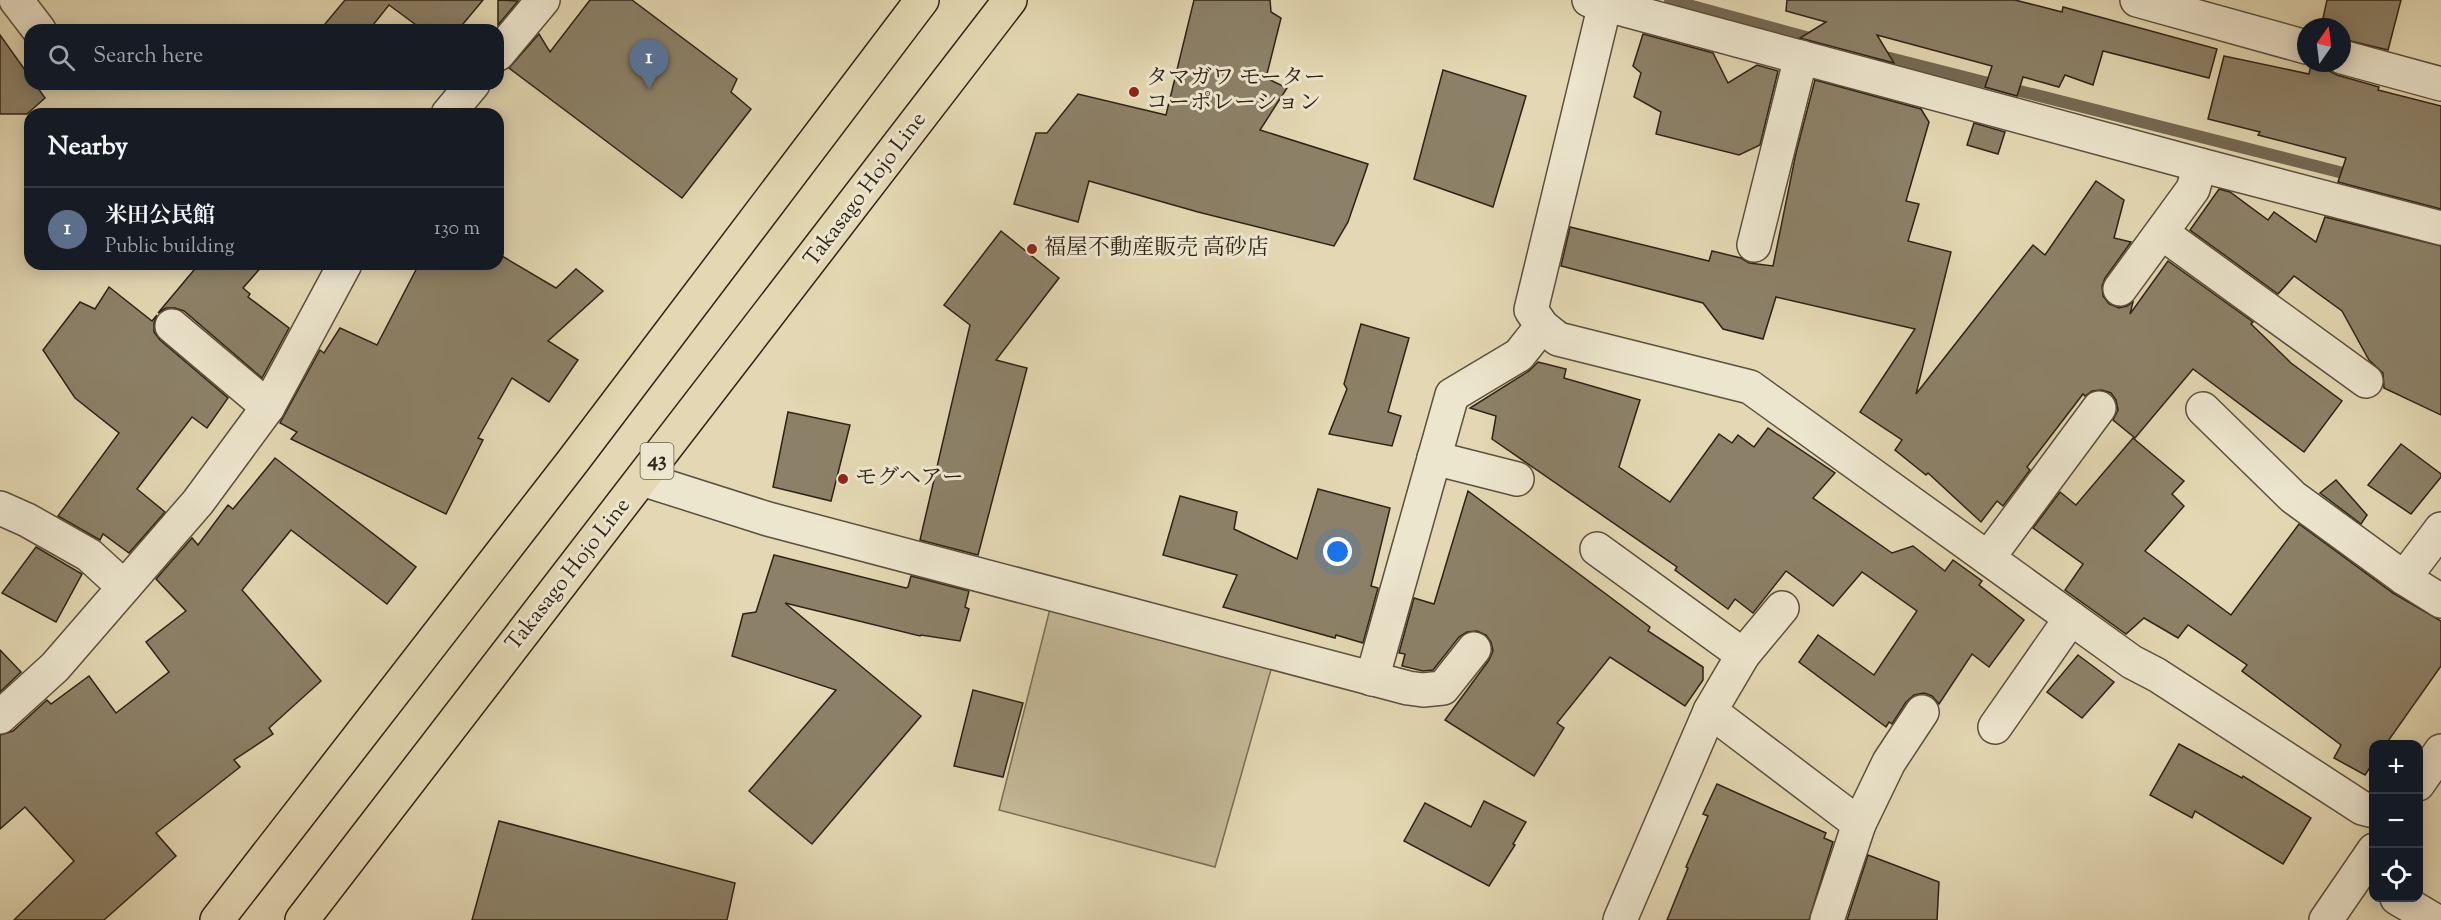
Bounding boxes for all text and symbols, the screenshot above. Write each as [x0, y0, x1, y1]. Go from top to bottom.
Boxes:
north arrow [2297, 18, 2351, 72]
search box [24, 24, 504, 90]
pin: 1 [630, 40, 668, 89]
icon: search [45, 41, 78, 74]
text: Search here [93, 41, 203, 73]
place label: タマガワ モーター コーポレーション [1146, 63, 1326, 120]
marker: タマガワ モーター コーポレーション [1127, 85, 1141, 99]
street label: Takasago Hojo Line [797, 106, 935, 274]
text: Nearby [48, 129, 128, 166]
text: 米田公民館 [105, 201, 215, 233]
text: 1 [64, 215, 71, 244]
text: 130 m [434, 215, 480, 244]
text: Public building [105, 233, 235, 262]
place label: 福屋不動産販売 高砂店 [1044, 233, 1269, 265]
marker: 福屋不動産販売 高砂店 [1025, 242, 1039, 256]
road number: 43 [640, 443, 674, 479]
place label: モグヘアー [855, 463, 964, 495]
marker: モグヘアー [836, 472, 850, 486]
street label: Takasago Hojo Line [499, 492, 639, 658]
your location [1323, 537, 1352, 566]
map controls [2369, 740, 2423, 902]
button: + [2369, 740, 2423, 794]
button: − [2369, 794, 2423, 848]
button: locate [2369, 848, 2423, 902]

